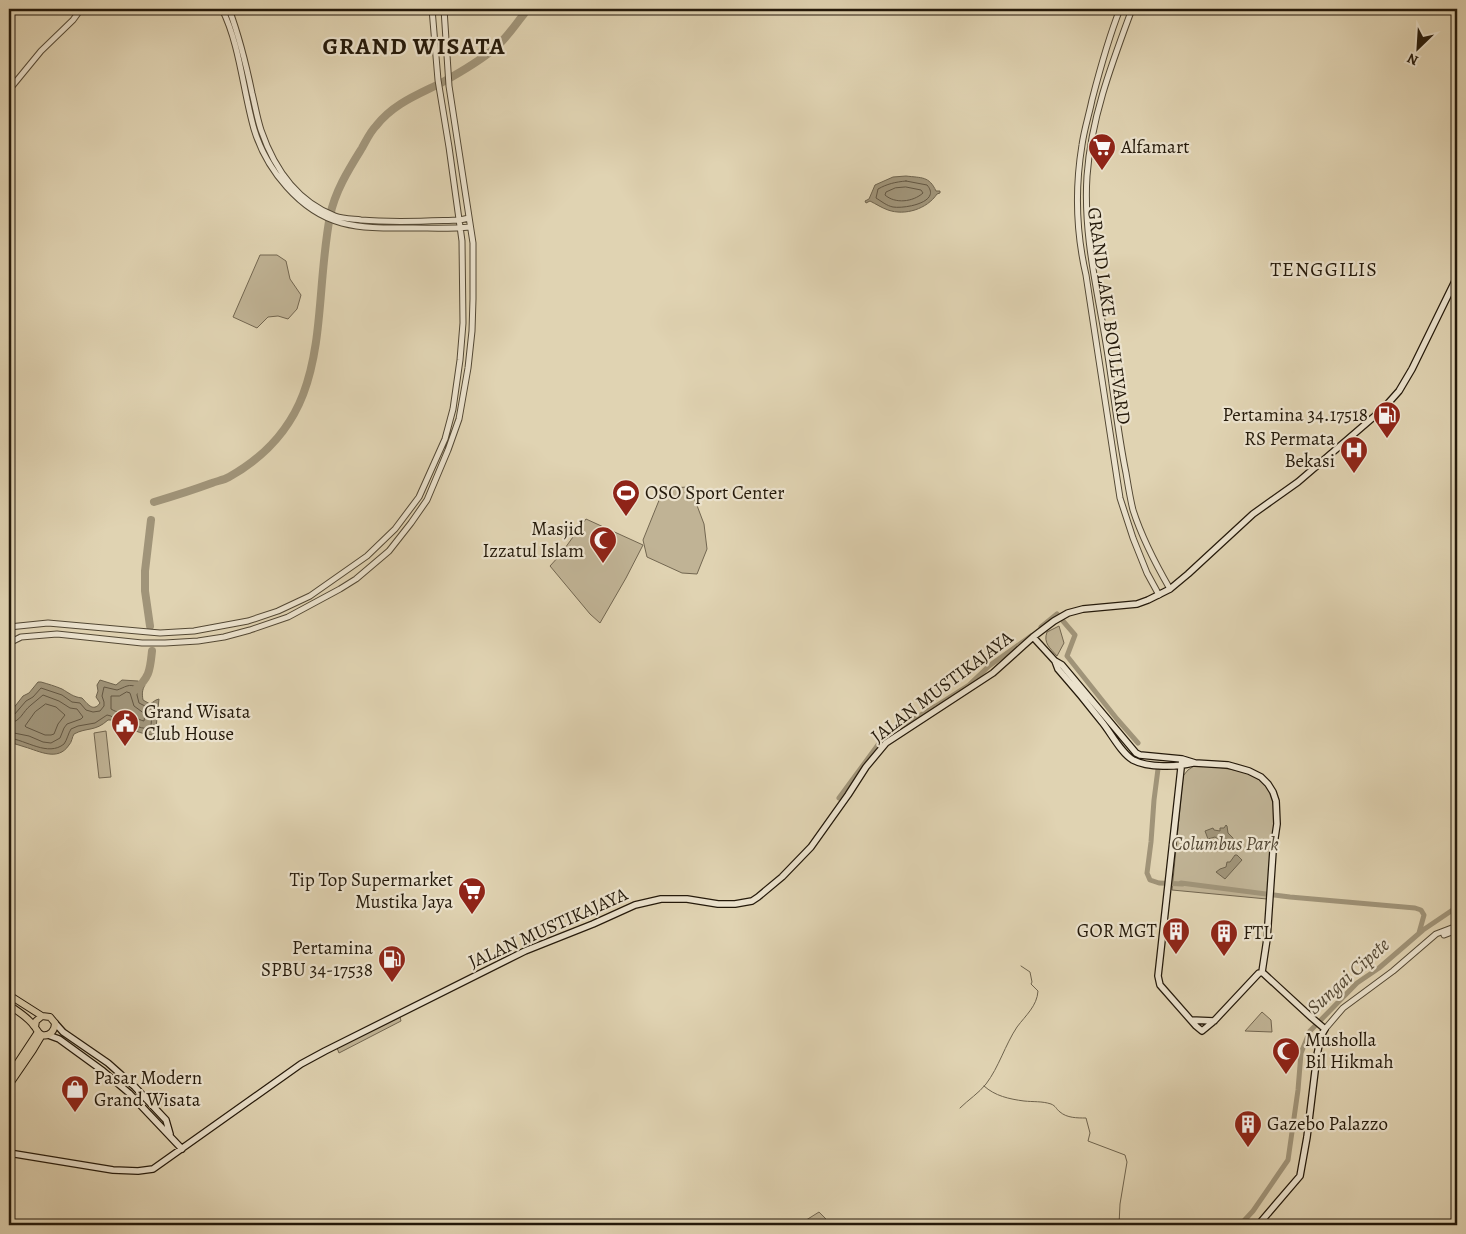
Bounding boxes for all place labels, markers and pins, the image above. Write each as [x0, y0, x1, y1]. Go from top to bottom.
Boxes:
supermarket icon: Alfamart [1087, 132, 1117, 171]
place label: Alfamart [1120, 134, 1190, 160]
fuel station icon: Pertamina 34.17518 [1372, 400, 1402, 439]
place label: Pertamina 34.17518 [1223, 402, 1368, 428]
place label: RS Permata Bekasi [1244, 426, 1335, 474]
hospital icon: RS Permata Bekasi [1339, 435, 1369, 474]
sports icon: OSO Sport Center [611, 478, 641, 517]
place label: OSO Sport Center [645, 480, 785, 506]
place label: Masjid Izzatul Islam [482, 516, 585, 564]
mosque icon: Masjid Izzatul Islam [588, 525, 618, 564]
place label: Grand Wisata Club House [144, 699, 251, 747]
public building icon: Grand Wisata Club House [110, 708, 140, 747]
place label: Tip Top Supermarket Mustika Jaya [290, 867, 453, 915]
supermarket icon: Tip Top Supermarket Mustika Jaya [457, 876, 487, 915]
building icon: GOR MGT [1161, 916, 1191, 955]
place label: GOR MGT [1077, 918, 1158, 944]
building icon: FTL [1209, 918, 1239, 957]
place label: FTL [1243, 920, 1273, 946]
place label: Pertamina SPBU 34-17538 [261, 935, 373, 983]
fuel station icon: Pertamina SPBU 34-17538 [377, 944, 407, 983]
place label: Musholla Bil Hikmah [1305, 1027, 1394, 1075]
mosque icon: Musholla Bil Hikmah [1271, 1036, 1301, 1075]
place label: Pasar Modern Grand Wisata [94, 1065, 202, 1113]
shop icon: Pasar Modern Grand Wisata [60, 1074, 90, 1113]
building icon: Gazebo Palazzo [1233, 1109, 1263, 1148]
place label: Gazebo Palazzo [1267, 1111, 1388, 1137]

